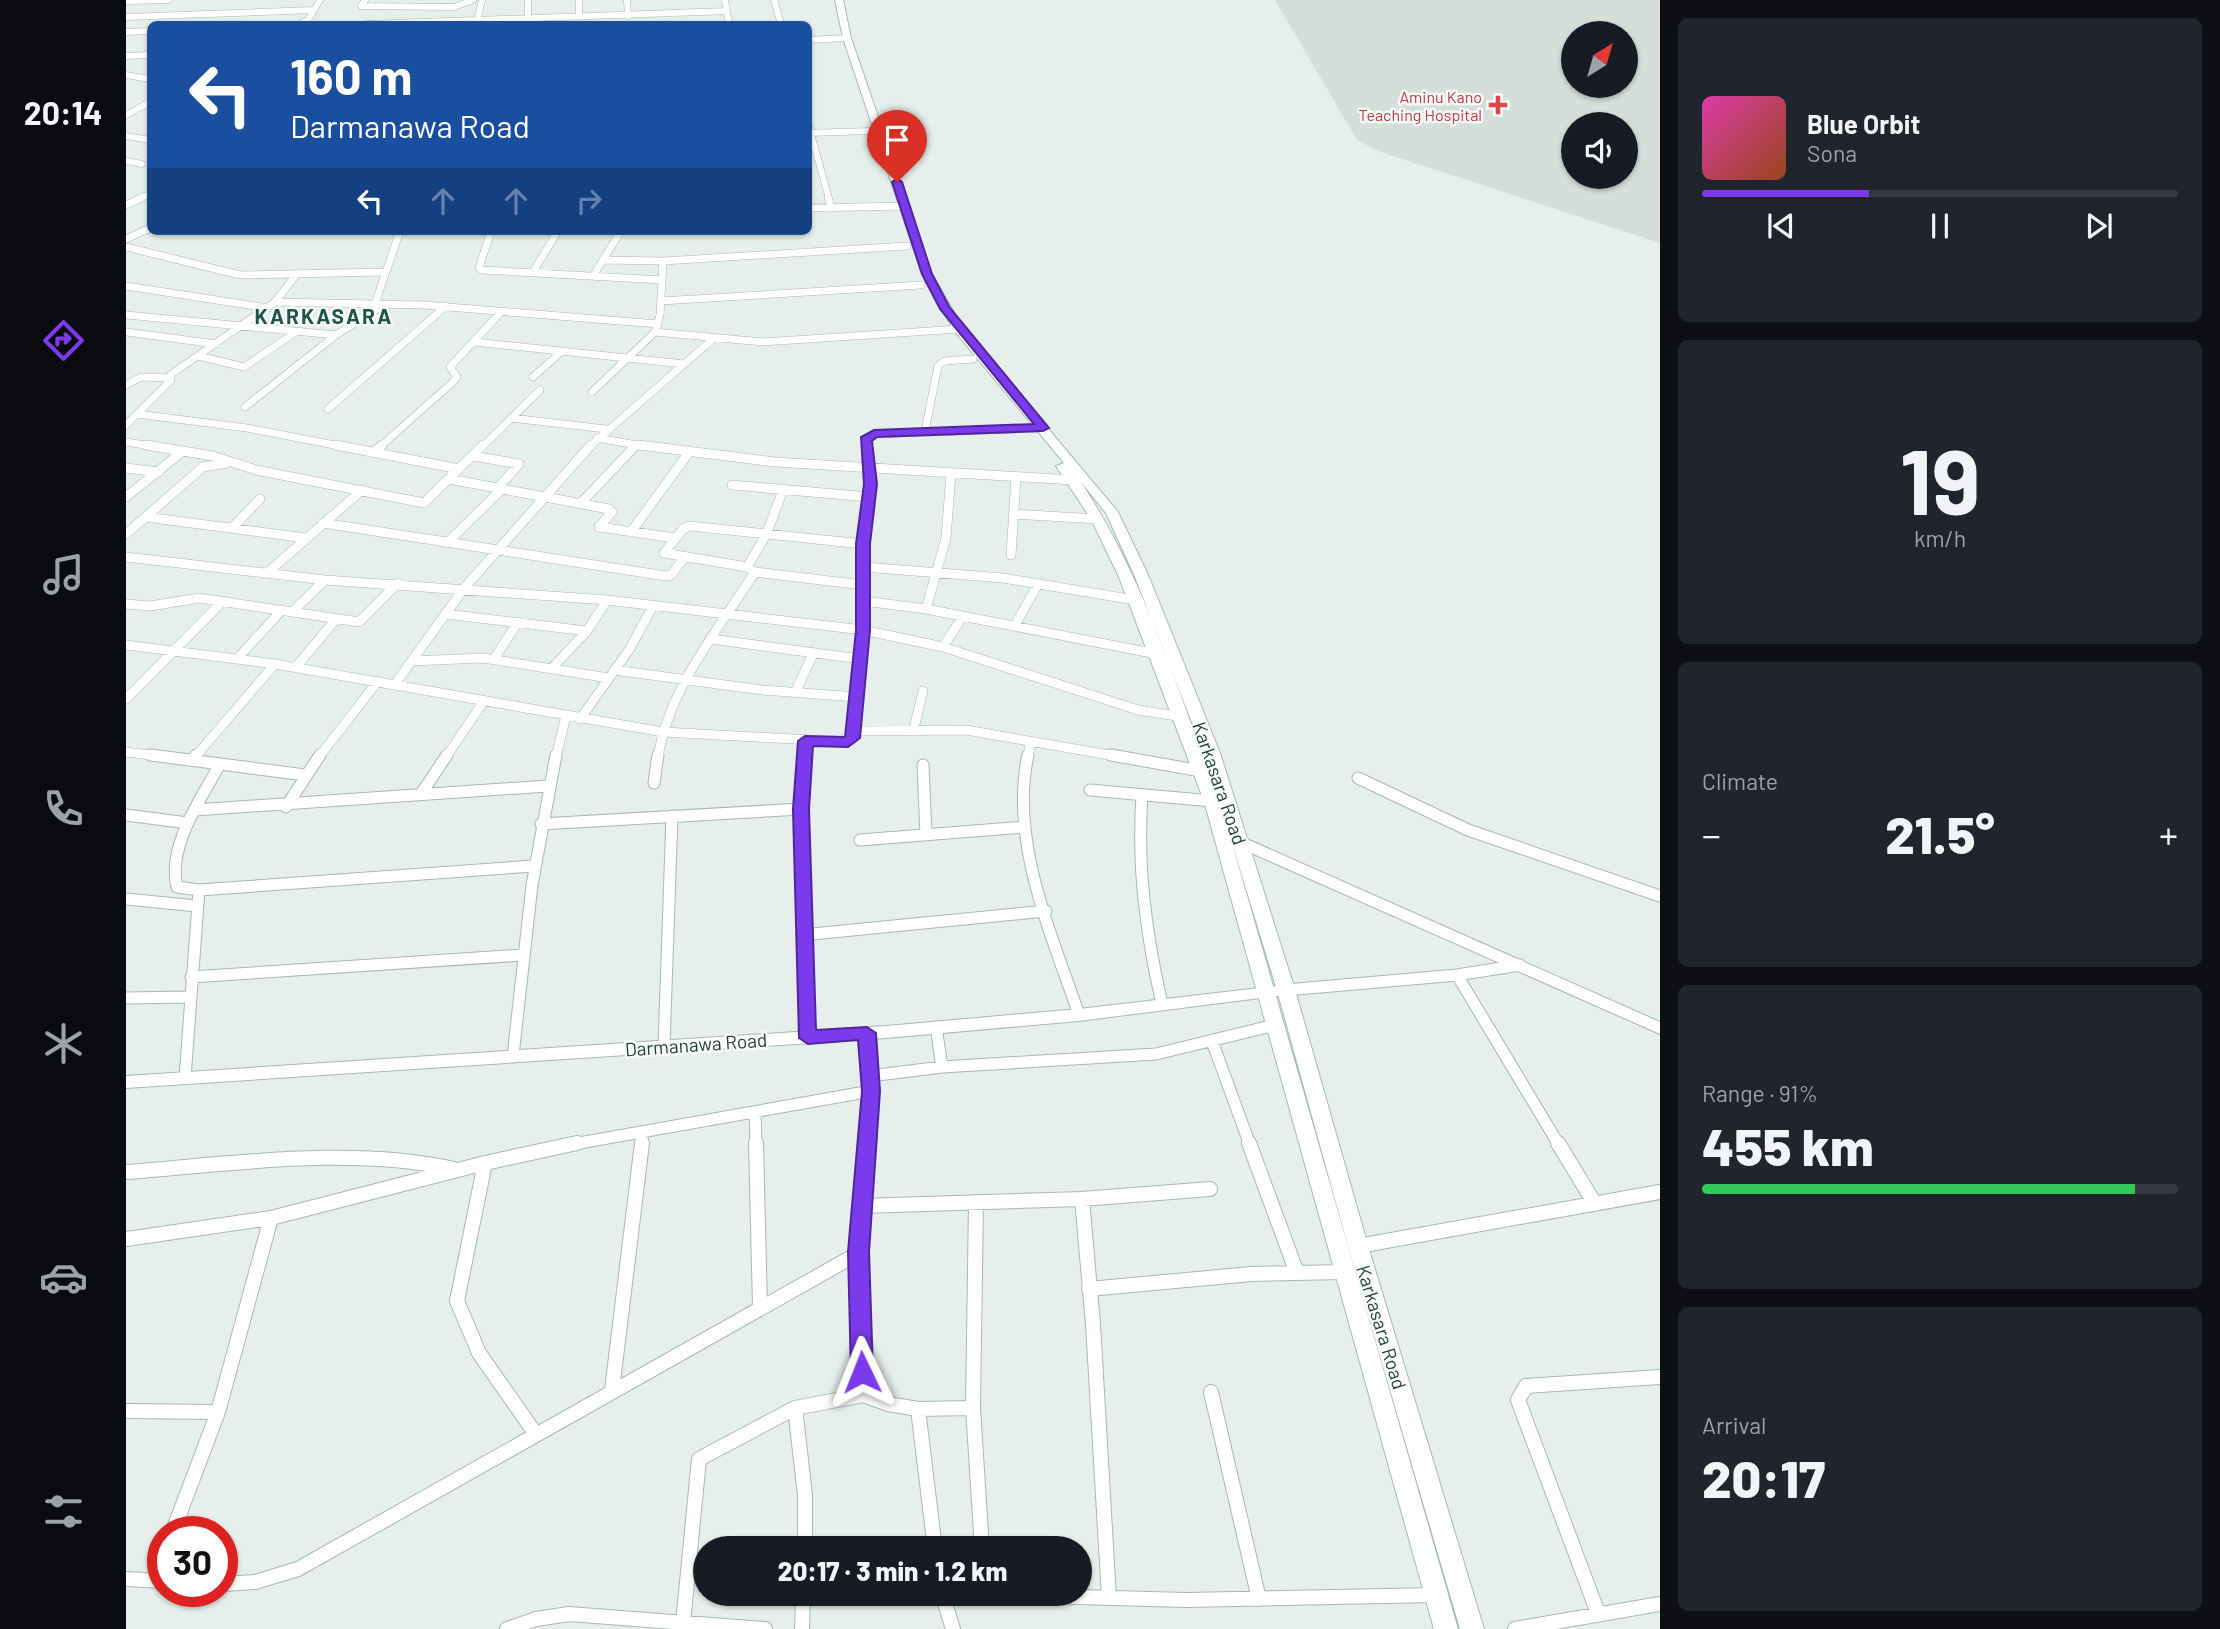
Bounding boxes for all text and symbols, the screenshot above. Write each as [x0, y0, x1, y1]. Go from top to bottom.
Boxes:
north arrow [1561, 21, 1638, 98]
map controls [1561, 21, 1638, 189]
text: 160 m [290, 46, 412, 105]
icon: left [175, 49, 266, 140]
place label: Aminu Kano Teaching Hospital [1359, 87, 1482, 124]
text: 20:14 [24, 93, 102, 131]
marker: Aminu Kano Teaching Hospital [1488, 95, 1508, 115]
text: Darmanawa Road [290, 106, 530, 144]
text: Blue Orbit [1807, 108, 1920, 139]
pin [867, 110, 927, 182]
button: sound [1561, 112, 1638, 189]
icon: arrive [878, 121, 916, 159]
text: Sona [1807, 139, 1857, 167]
icon: left [351, 182, 389, 220]
icon: ahead [424, 182, 462, 220]
icon: ahead [497, 182, 535, 220]
icon: right [570, 182, 608, 220]
icon: previous [1762, 207, 1800, 245]
icon: pause [1921, 207, 1959, 245]
icon: next [2080, 207, 2118, 245]
district label: KARKASARA [255, 303, 393, 328]
icon: directions [39, 316, 88, 365]
text: 19 [1900, 424, 1980, 533]
text: km/h [1914, 524, 1966, 552]
icon: music [39, 550, 88, 599]
street label: Karkasara Road [1188, 718, 1252, 848]
text: Climate [1702, 767, 1778, 795]
icon: phone [39, 784, 88, 833]
text: 21.5° [1885, 802, 1995, 864]
text: − [1702, 811, 1721, 857]
text: + [2159, 811, 2178, 857]
icon: climate [39, 1019, 88, 1068]
street label: Darmanawa Road [624, 1028, 768, 1060]
text: Range · 91% [1702, 1079, 1818, 1107]
text: 455 km [1702, 1114, 1874, 1176]
icon: car [39, 1253, 88, 1302]
street label: Karkasara Road [1352, 1262, 1412, 1392]
position arrow [825, 1335, 899, 1409]
text: Arrival [1702, 1411, 1766, 1439]
text: 20:17 [1702, 1446, 1825, 1508]
icon: filters [39, 1487, 88, 1536]
speed limit sign: 30 [147, 1516, 238, 1607]
text: 20:17 · 3 min · 1.2 km [778, 1555, 1007, 1586]

